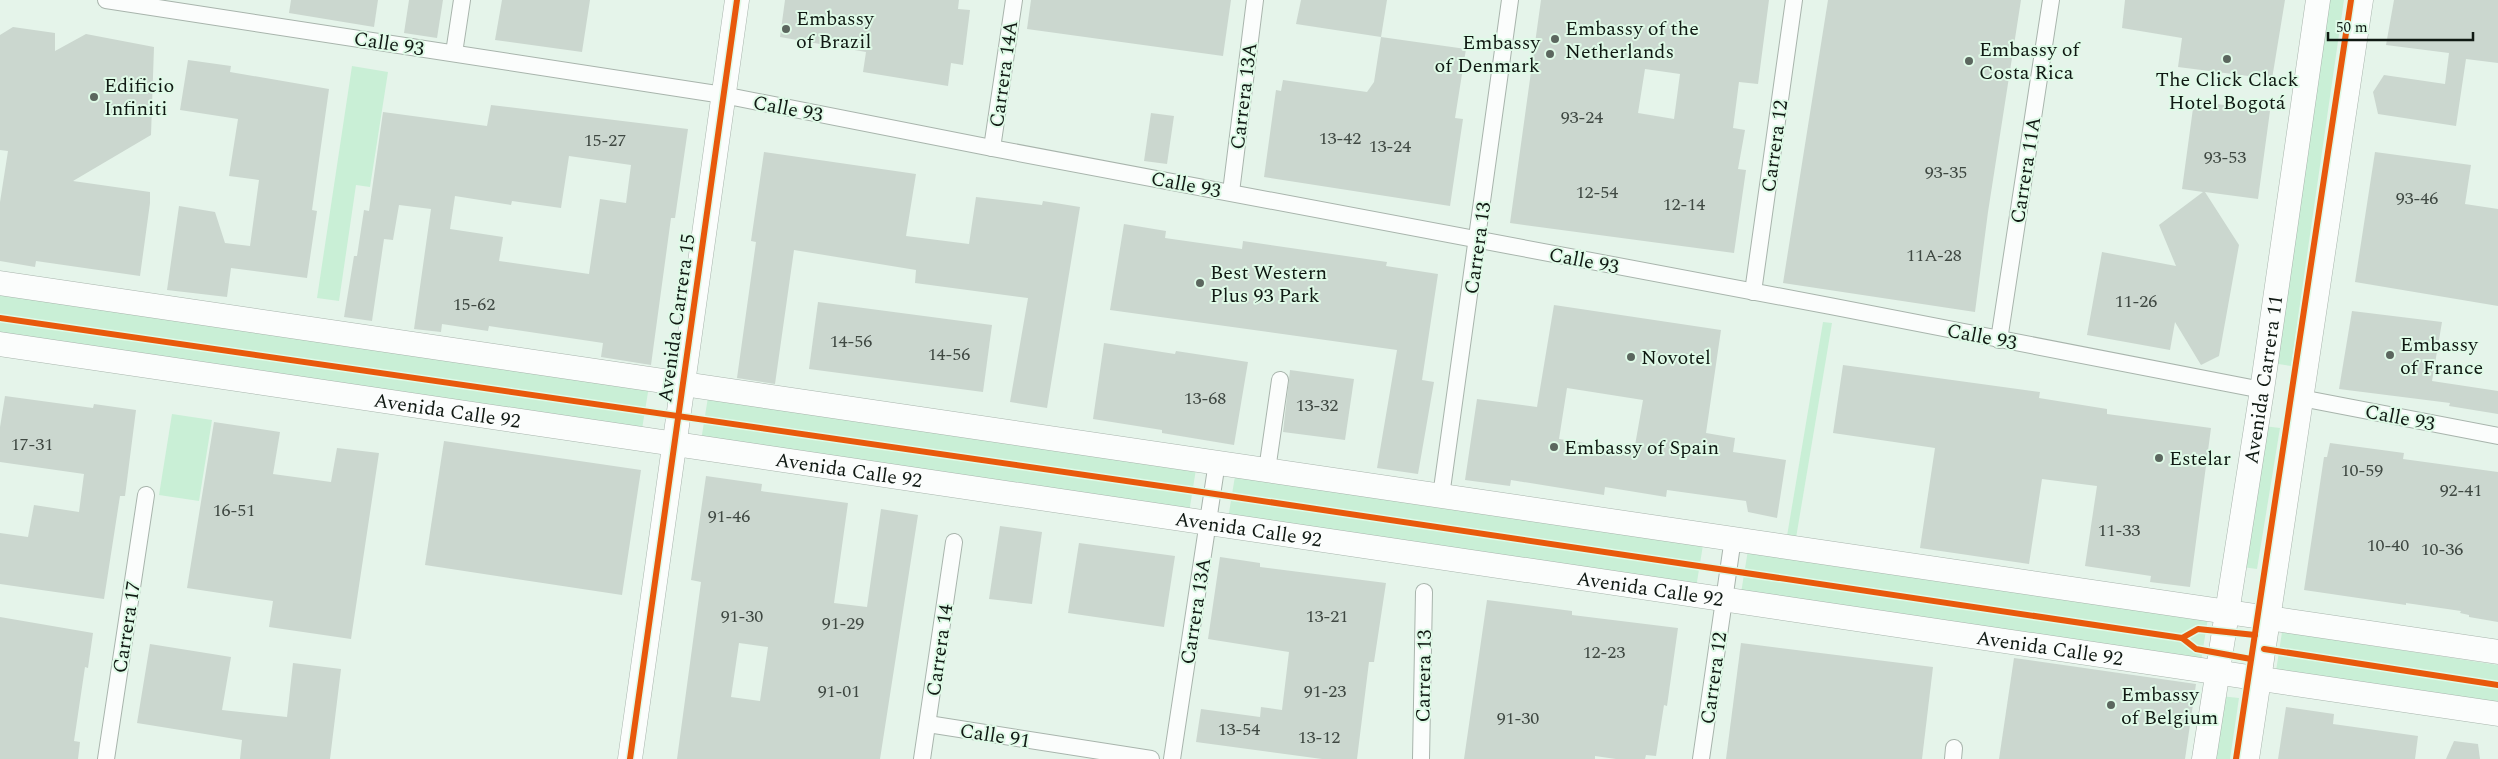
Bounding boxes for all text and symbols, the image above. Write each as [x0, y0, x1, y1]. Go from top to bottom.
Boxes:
place label: Embassy of Brazil [796, 4, 875, 57]
scale bar [2328, 10, 2473, 42]
place label: Embassy of the Netherlands [1565, 14, 1699, 67]
text: 50 m [2336, 16, 2368, 39]
street label: Carrera 14A [982, 19, 1026, 130]
marker: Embassy of Brazil [780, 23, 792, 35]
street label: Calle 93 [352, 24, 426, 64]
place label: Embassy of Denmark [1435, 28, 1541, 81]
marker: Embassy of the Netherlands [1549, 33, 1561, 45]
place label: Embassy of Costa Rica [1979, 35, 2082, 88]
street label: Carrera 13A [1223, 41, 1265, 151]
marker: Embassy of Denmark [1544, 48, 1556, 60]
marker: The Click Clack Hotel Bogotá [2221, 53, 2233, 65]
marker: Embassy of Costa Rica [1963, 55, 1975, 67]
place label: The Click Clack Hotel Bogotá [2155, 65, 2299, 118]
place label: Edificio Infiniti [104, 71, 174, 124]
street label: Calle 93 [750, 88, 825, 130]
marker: Edificio Infiniti [88, 91, 100, 103]
street label: Carrera 12 [1754, 98, 1796, 194]
house number: 93-24 [1561, 104, 1603, 131]
street label: Carrera 11A [2003, 115, 2049, 226]
house number: 13-42 [1319, 125, 1361, 152]
house number: 15-27 [584, 127, 626, 154]
house number: 13-24 [1369, 133, 1411, 160]
house number: 93-53 [2204, 144, 2246, 171]
house number: 93-35 [1925, 159, 1967, 186]
street label: Calle 93 [1148, 164, 1223, 206]
house number: 12-54 [1576, 179, 1618, 206]
house number: 93-46 [2396, 185, 2438, 212]
house number: 12-14 [1663, 191, 1705, 218]
street label: Carrera 13 [1457, 200, 1499, 296]
street label: Avenida Carrera 15 [650, 232, 704, 404]
street label: Calle 93 [1546, 240, 1621, 282]
house number: 11A-28 [1906, 242, 1962, 269]
place label: Best Western Plus 93 Park [1210, 258, 1327, 311]
marker: Best Western Plus 93 Park [1194, 277, 1206, 289]
house number: 11-26 [2115, 288, 2157, 315]
house number: 15-62 [453, 291, 495, 318]
street label: Avenida Carrera 11 [2237, 293, 2291, 466]
street label: Calle 93 [1944, 316, 2019, 358]
house number: 14-56 [830, 328, 872, 355]
place label: Embassy of France [2400, 330, 2483, 383]
house number: 14-56 [928, 341, 970, 368]
place label: Novotel [1641, 343, 1711, 373]
marker: Embassy of France [2384, 349, 2396, 361]
marker: Novotel [1625, 351, 1637, 363]
house number: 13-68 [1184, 385, 1226, 412]
street label: Avenida Calle 92 [372, 386, 522, 437]
house number: 13-32 [1296, 392, 1338, 419]
street label: Calle 93 [2362, 397, 2437, 439]
house number: 17-31 [11, 431, 53, 458]
place label: Embassy of Spain [1564, 433, 1719, 463]
marker: Embassy of Spain [1548, 441, 1560, 453]
place label: Estelar [2169, 444, 2231, 474]
street label: Avenida Calle 92 [773, 445, 924, 496]
marker: Estelar [2153, 452, 2165, 464]
house number: 10-59 [2341, 457, 2383, 484]
house number: 92-41 [2440, 477, 2482, 504]
house number: 16-51 [213, 497, 255, 524]
house number: 91-46 [708, 503, 750, 530]
street label: Avenida Calle 92 [1173, 504, 1324, 556]
house number: 11-33 [2098, 517, 2140, 544]
house number: 10-40 [2367, 532, 2409, 559]
house number: 10-36 [2421, 536, 2463, 563]
street label: Carrera 13A [1173, 556, 1219, 667]
street label: Avenida Calle 92 [1574, 564, 1725, 615]
street label: Carrera 17 [105, 579, 149, 675]
street label: Carrera 14 [919, 602, 961, 698]
house number: 91-30 [721, 603, 763, 630]
house number: 13-21 [1306, 603, 1348, 630]
house number: 91-29 [822, 610, 864, 637]
street label: Avenida Calle 92 [1974, 623, 2125, 674]
street label: Carrera 13 [1408, 629, 1440, 723]
street label: Carrera 12 [1693, 630, 1735, 726]
house number: 12-23 [1583, 639, 1625, 666]
house number: 91-01 [818, 678, 860, 705]
house number: 91-23 [1304, 678, 1346, 705]
place label: Embassy of Belgium [2121, 680, 2218, 733]
marker: Embassy of Belgium [2105, 699, 2117, 711]
house number: 91-30 [1497, 705, 1539, 732]
street label: Calle 91 [958, 716, 1032, 756]
house number: 13-54 [1218, 716, 1260, 743]
house number: 13-12 [1298, 724, 1340, 751]

